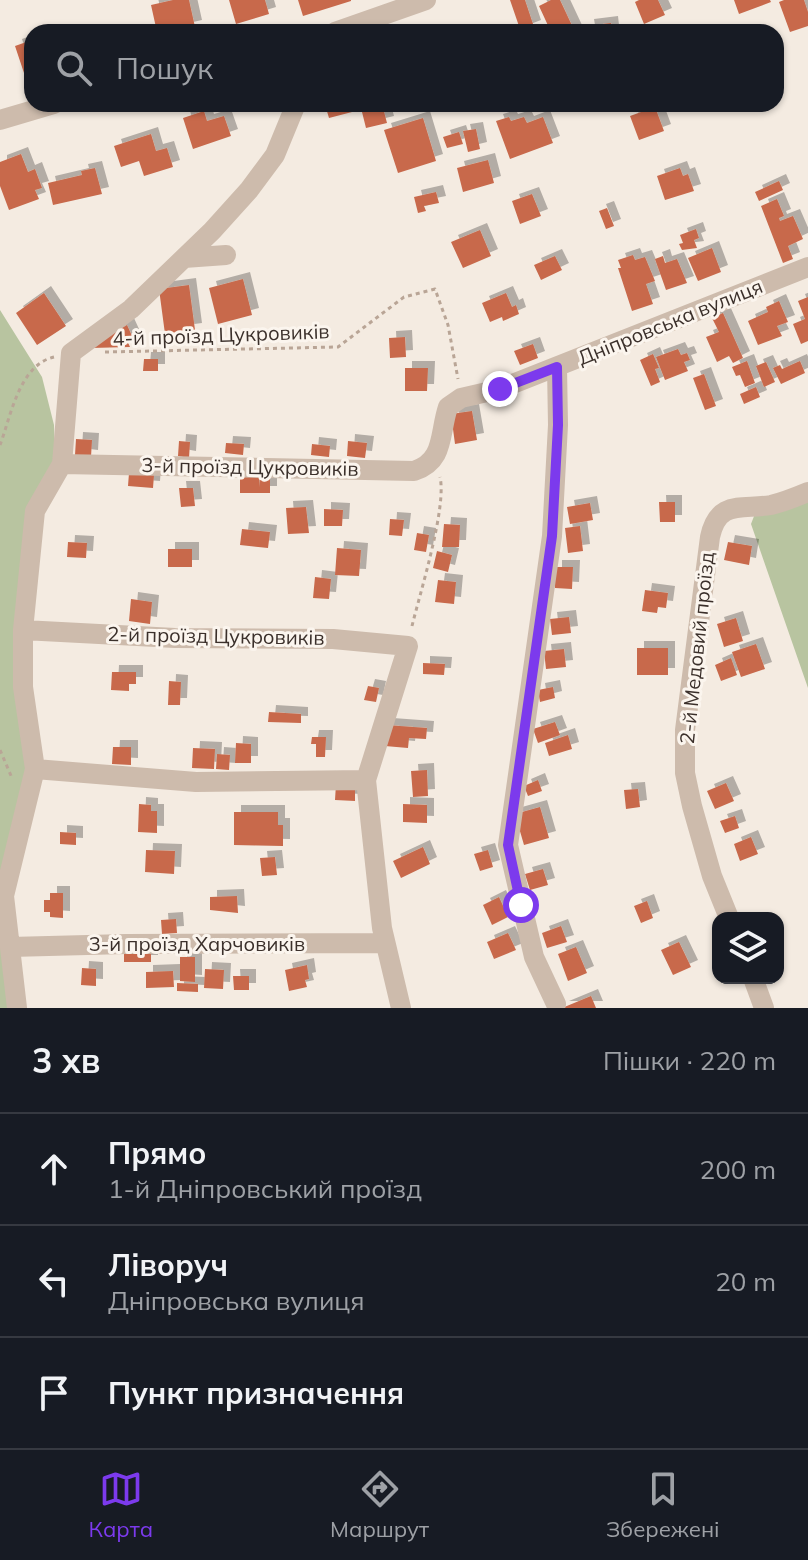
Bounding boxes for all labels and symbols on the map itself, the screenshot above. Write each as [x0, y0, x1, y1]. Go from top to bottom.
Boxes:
street label: Дніпровська вулиця [574, 273, 766, 370]
street label: 4-й проїзд Цукровиків [112, 318, 330, 351]
route end [482, 371, 518, 407]
street label: 3-й проїзд Цукровиків [141, 452, 359, 481]
street label: 2-й Медовий проїзд [674, 551, 719, 745]
street label: 2-й проїзд Цукровиків [107, 621, 325, 650]
route start [503, 887, 539, 923]
street label: 3-й проїзд Харчовиків [89, 931, 305, 956]

